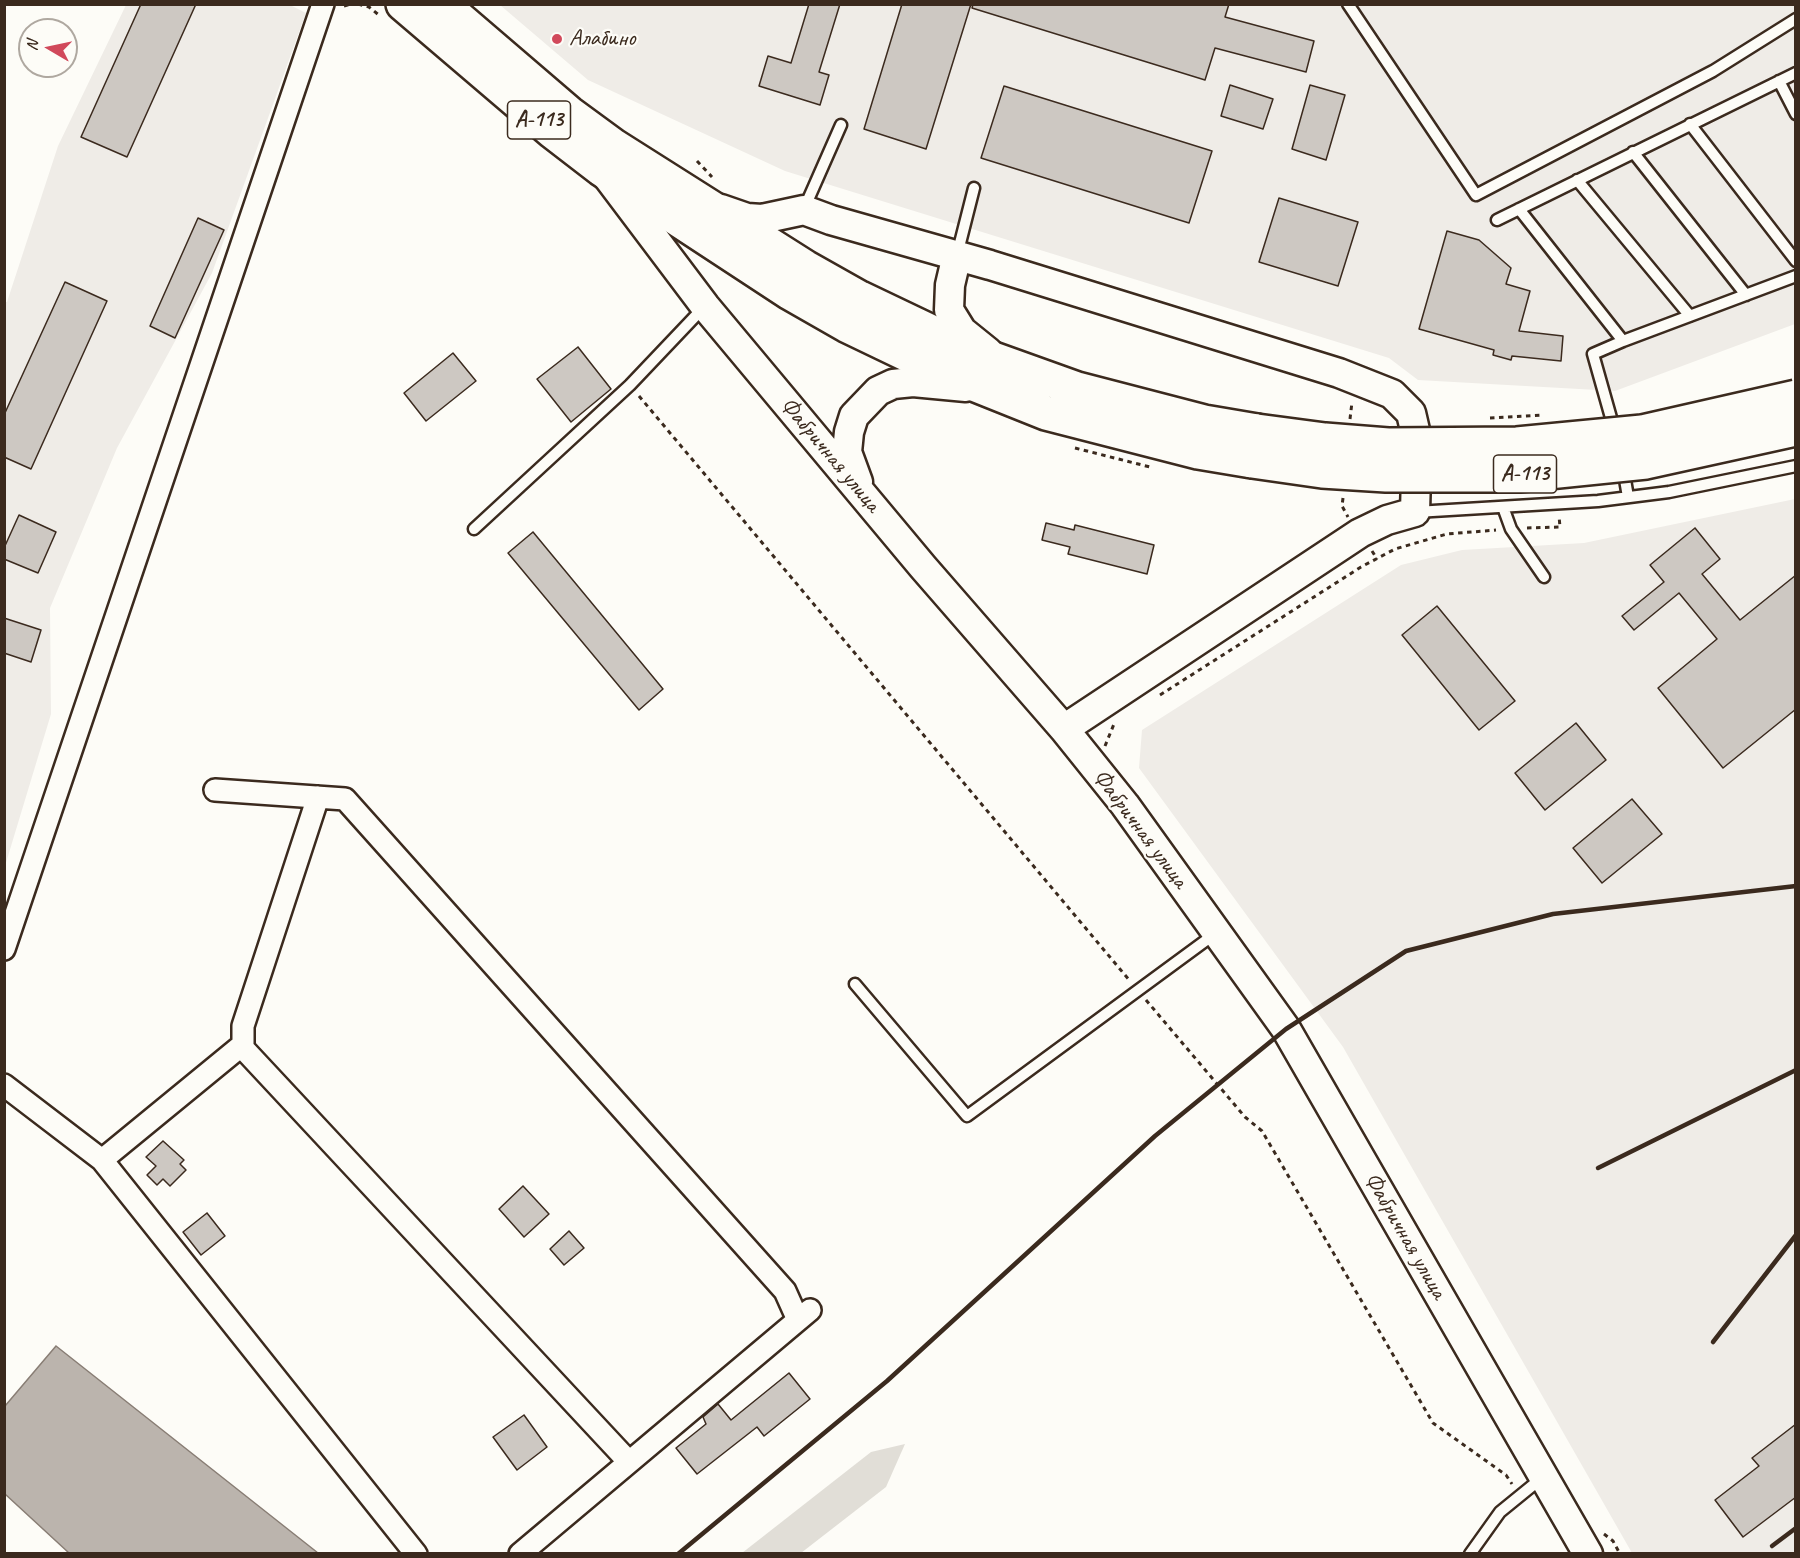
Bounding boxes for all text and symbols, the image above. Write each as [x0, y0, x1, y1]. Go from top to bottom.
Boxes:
north arrow [18, 18, 78, 78]
place label: Алабино [569, 25, 636, 53]
marker: Алабино [550, 32, 564, 46]
text: N [22, 39, 43, 52]
road number: А-113 [508, 101, 570, 139]
street label: Фабричная улица [774, 392, 886, 518]
road number: А-113 [1494, 455, 1556, 493]
street label: Фабричная улица [1086, 764, 1194, 894]
street label: Фабричная улица [1357, 1168, 1453, 1304]

